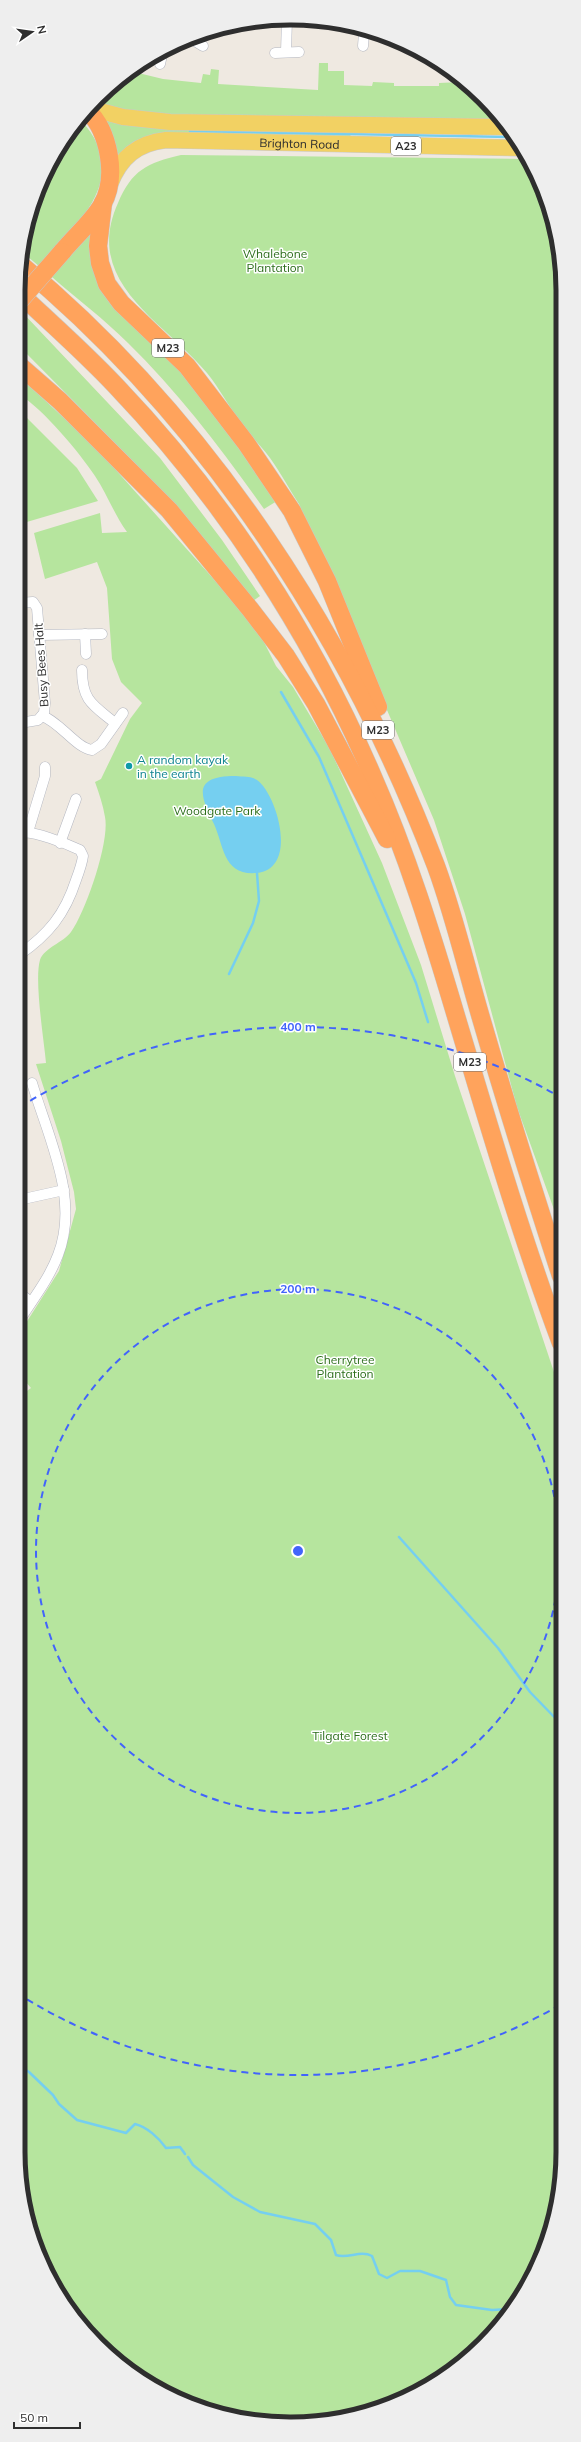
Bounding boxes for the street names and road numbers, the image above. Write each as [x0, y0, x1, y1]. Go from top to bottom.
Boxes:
street label: Brighton Road [259, 135, 340, 151]
road number: A23 [391, 137, 421, 155]
road number: M23 [152, 339, 184, 357]
street label: Busy Bees Halt [31, 622, 51, 708]
road number: M23 [362, 721, 394, 739]
road number: M23 [454, 1053, 486, 1071]

